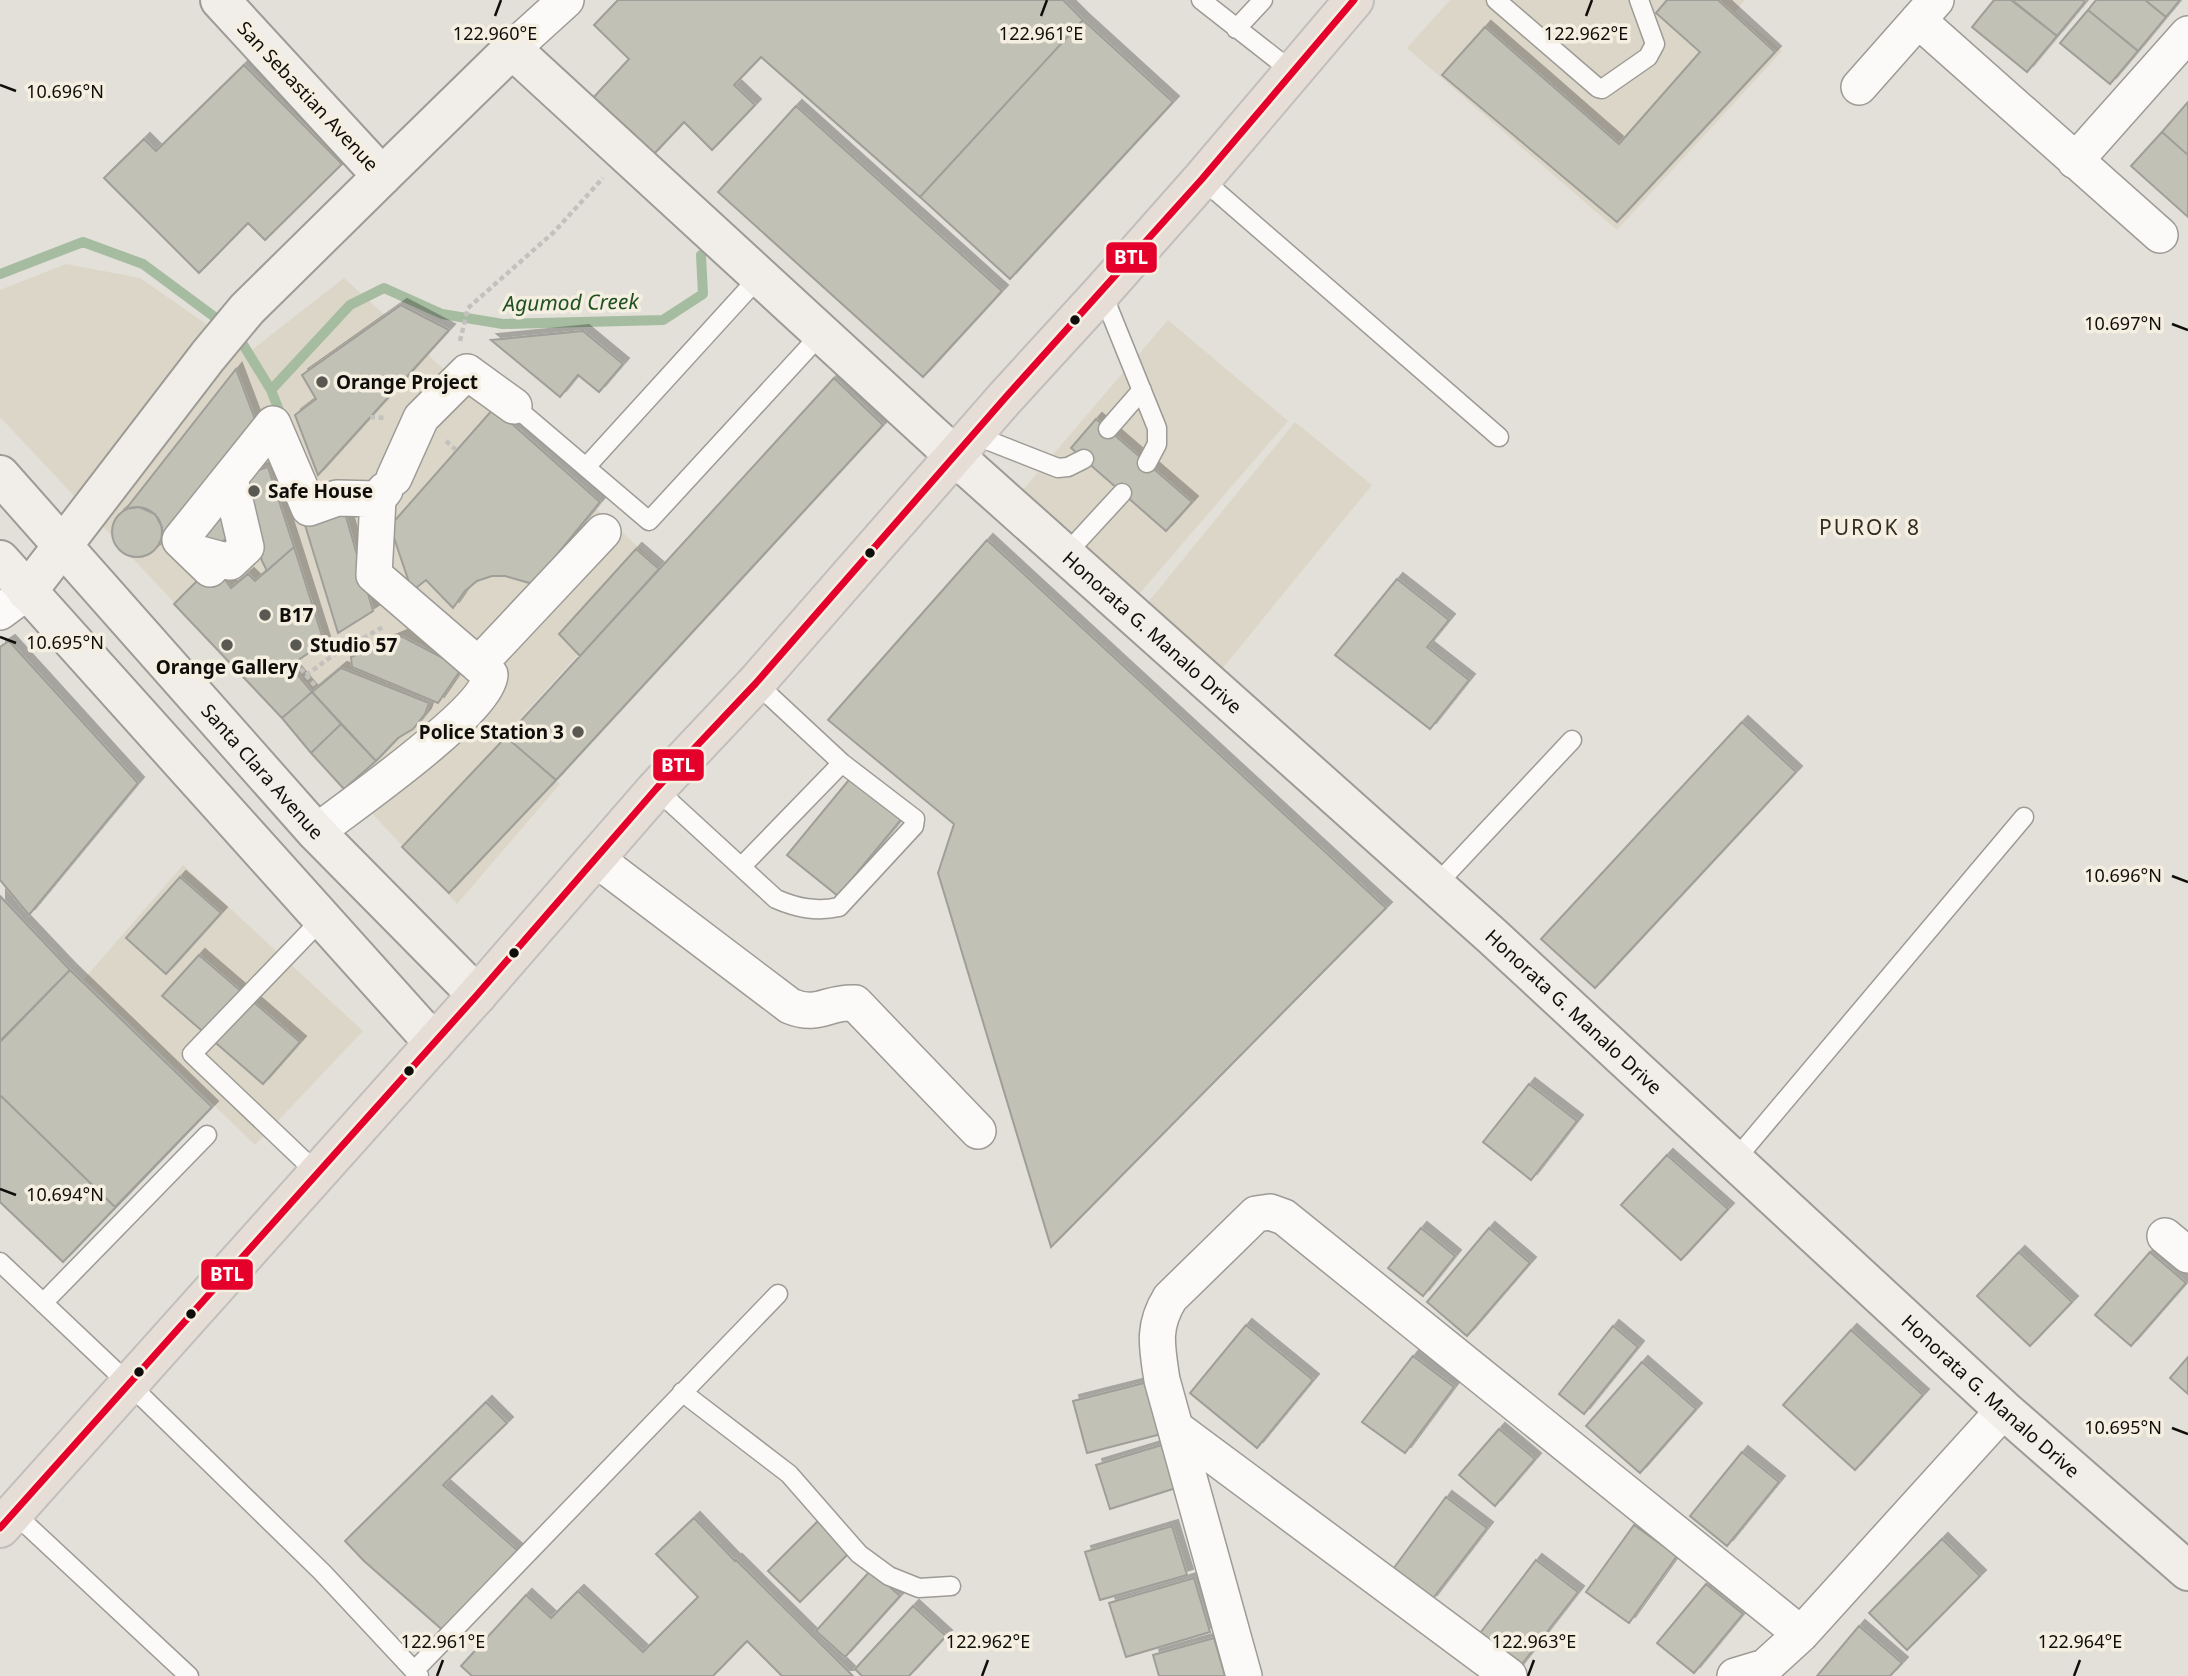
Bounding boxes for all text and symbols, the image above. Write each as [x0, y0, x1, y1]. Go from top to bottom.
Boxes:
street label: San Sebastian Avenue [232, 15, 384, 177]
text: 122.960°E [453, 21, 537, 45]
text: 122.961°E [999, 21, 1083, 45]
text: 122.962°E [1544, 21, 1628, 45]
text: 10.696°N [26, 79, 104, 103]
line badge: BTL [1105, 241, 1158, 274]
text: BTL [1114, 244, 1148, 270]
water label: Agumod Creek [501, 287, 641, 317]
text: 10.697°N [2084, 311, 2162, 335]
unlabelled marker [1068, 313, 1082, 327]
place label: Orange Project [336, 369, 478, 395]
marker: Orange Project [314, 374, 330, 390]
place label: Safe House [268, 478, 373, 504]
marker: Safe House [246, 483, 262, 499]
district label: PUROK 8 [1819, 513, 1921, 541]
street label: Honorata G. Manalo Drive [1057, 545, 1247, 719]
unlabelled marker [863, 546, 877, 560]
place label: B17 [279, 602, 314, 628]
marker: B17 [257, 607, 273, 623]
text: 10.695°N [26, 630, 104, 654]
place label: Studio 57 [310, 632, 397, 658]
marker: Orange Gallery [219, 637, 235, 653]
marker: Studio 57 [288, 637, 304, 653]
place label: Orange Gallery [156, 654, 298, 680]
street label: Santa Clara Avenue [195, 698, 329, 845]
place label: Police Station 3 [419, 719, 564, 745]
marker: Police Station 3 [570, 724, 586, 740]
line badge: BTL [652, 748, 705, 782]
text: BTL [661, 752, 695, 778]
text: 10.696°N [2084, 863, 2162, 887]
street label: Honorata G. Manalo Drive [1480, 923, 1668, 1100]
unlabelled marker [507, 946, 521, 960]
unlabelled marker [402, 1064, 416, 1078]
text: 10.694°N [26, 1182, 104, 1206]
line badge: BTL [200, 1258, 254, 1291]
text: BTL [210, 1261, 244, 1287]
unlabelled marker [184, 1307, 198, 1321]
street label: Honorata G. Manalo Drive [1896, 1309, 2085, 1483]
unlabelled marker [132, 1365, 146, 1379]
text: 10.695°N [2084, 1415, 2162, 1439]
text: 122.961°E [401, 1629, 485, 1653]
text: 122.962°E [946, 1629, 1030, 1653]
text: 122.963°E [1492, 1629, 1576, 1653]
text: 122.964°E [2038, 1629, 2122, 1653]

